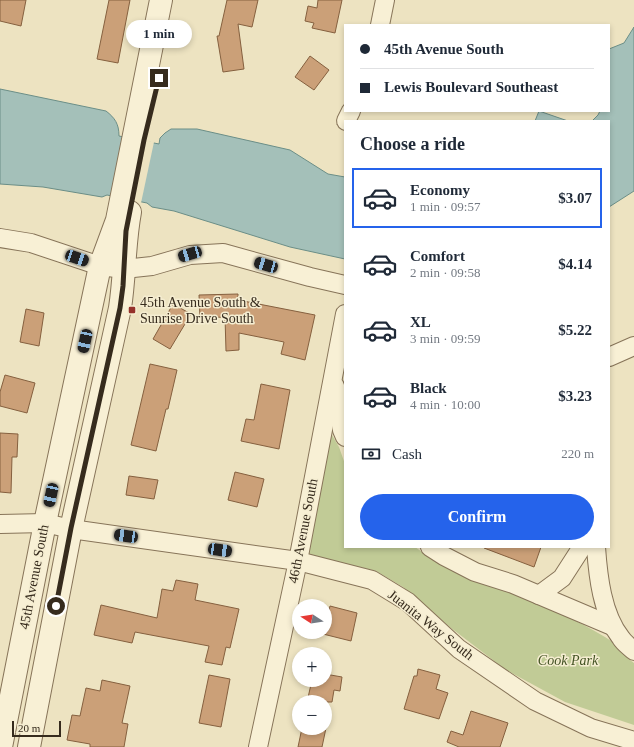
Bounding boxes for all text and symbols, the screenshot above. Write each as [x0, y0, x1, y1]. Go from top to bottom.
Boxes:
callout: 1 min [126, 20, 192, 48]
text: 1 min [143, 26, 175, 41]
text: 45th Avenue South [384, 41, 504, 57]
route end [150, 69, 168, 87]
text: Lewis Boulevard Southeast [384, 79, 558, 95]
text: Choose a ride [360, 134, 465, 154]
icon: car [362, 180, 398, 216]
text: Economy [410, 182, 470, 198]
text: $3.07 [558, 190, 592, 206]
text: 1 min · 09:57 [410, 199, 480, 214]
car [177, 245, 203, 263]
icon: car [362, 246, 398, 282]
car [64, 248, 90, 268]
text: Comfort [410, 248, 465, 264]
car [253, 256, 279, 274]
text: $4.14 [558, 256, 592, 272]
text: 2 min · 09:58 [410, 265, 480, 280]
place label: 45th Avenue South & Sunrise Drive South [140, 295, 261, 326]
marker: 45th Avenue South & Sunrise Drive South [127, 305, 137, 315]
icon: car [362, 312, 398, 348]
text: XL [410, 314, 431, 330]
text: $5.22 [558, 322, 592, 338]
car [77, 328, 93, 354]
text: 3 min · 09:59 [410, 331, 480, 346]
icon: car [362, 378, 398, 414]
text: Black [410, 380, 447, 396]
text: $3.23 [558, 388, 592, 404]
text: 4 min · 10:00 [410, 397, 480, 412]
icon: cash [360, 443, 382, 465]
text: Cash [392, 446, 422, 462]
text: 220 m [561, 446, 594, 461]
street label: 46th Avenue South [285, 477, 321, 585]
car [43, 482, 59, 508]
button: Confirm [360, 494, 594, 540]
street label: 45th Avenue South [16, 523, 52, 631]
car [113, 528, 139, 544]
car [207, 542, 233, 558]
street label: Juanita Way South [385, 587, 477, 663]
route start [47, 597, 65, 615]
north arrow [292, 599, 332, 639]
map controls [292, 599, 332, 735]
button: + [292, 647, 332, 687]
park label: Cook Park [538, 653, 599, 668]
button: − [292, 695, 332, 735]
scale bar [12, 719, 61, 738]
text: 20 m [18, 722, 40, 734]

